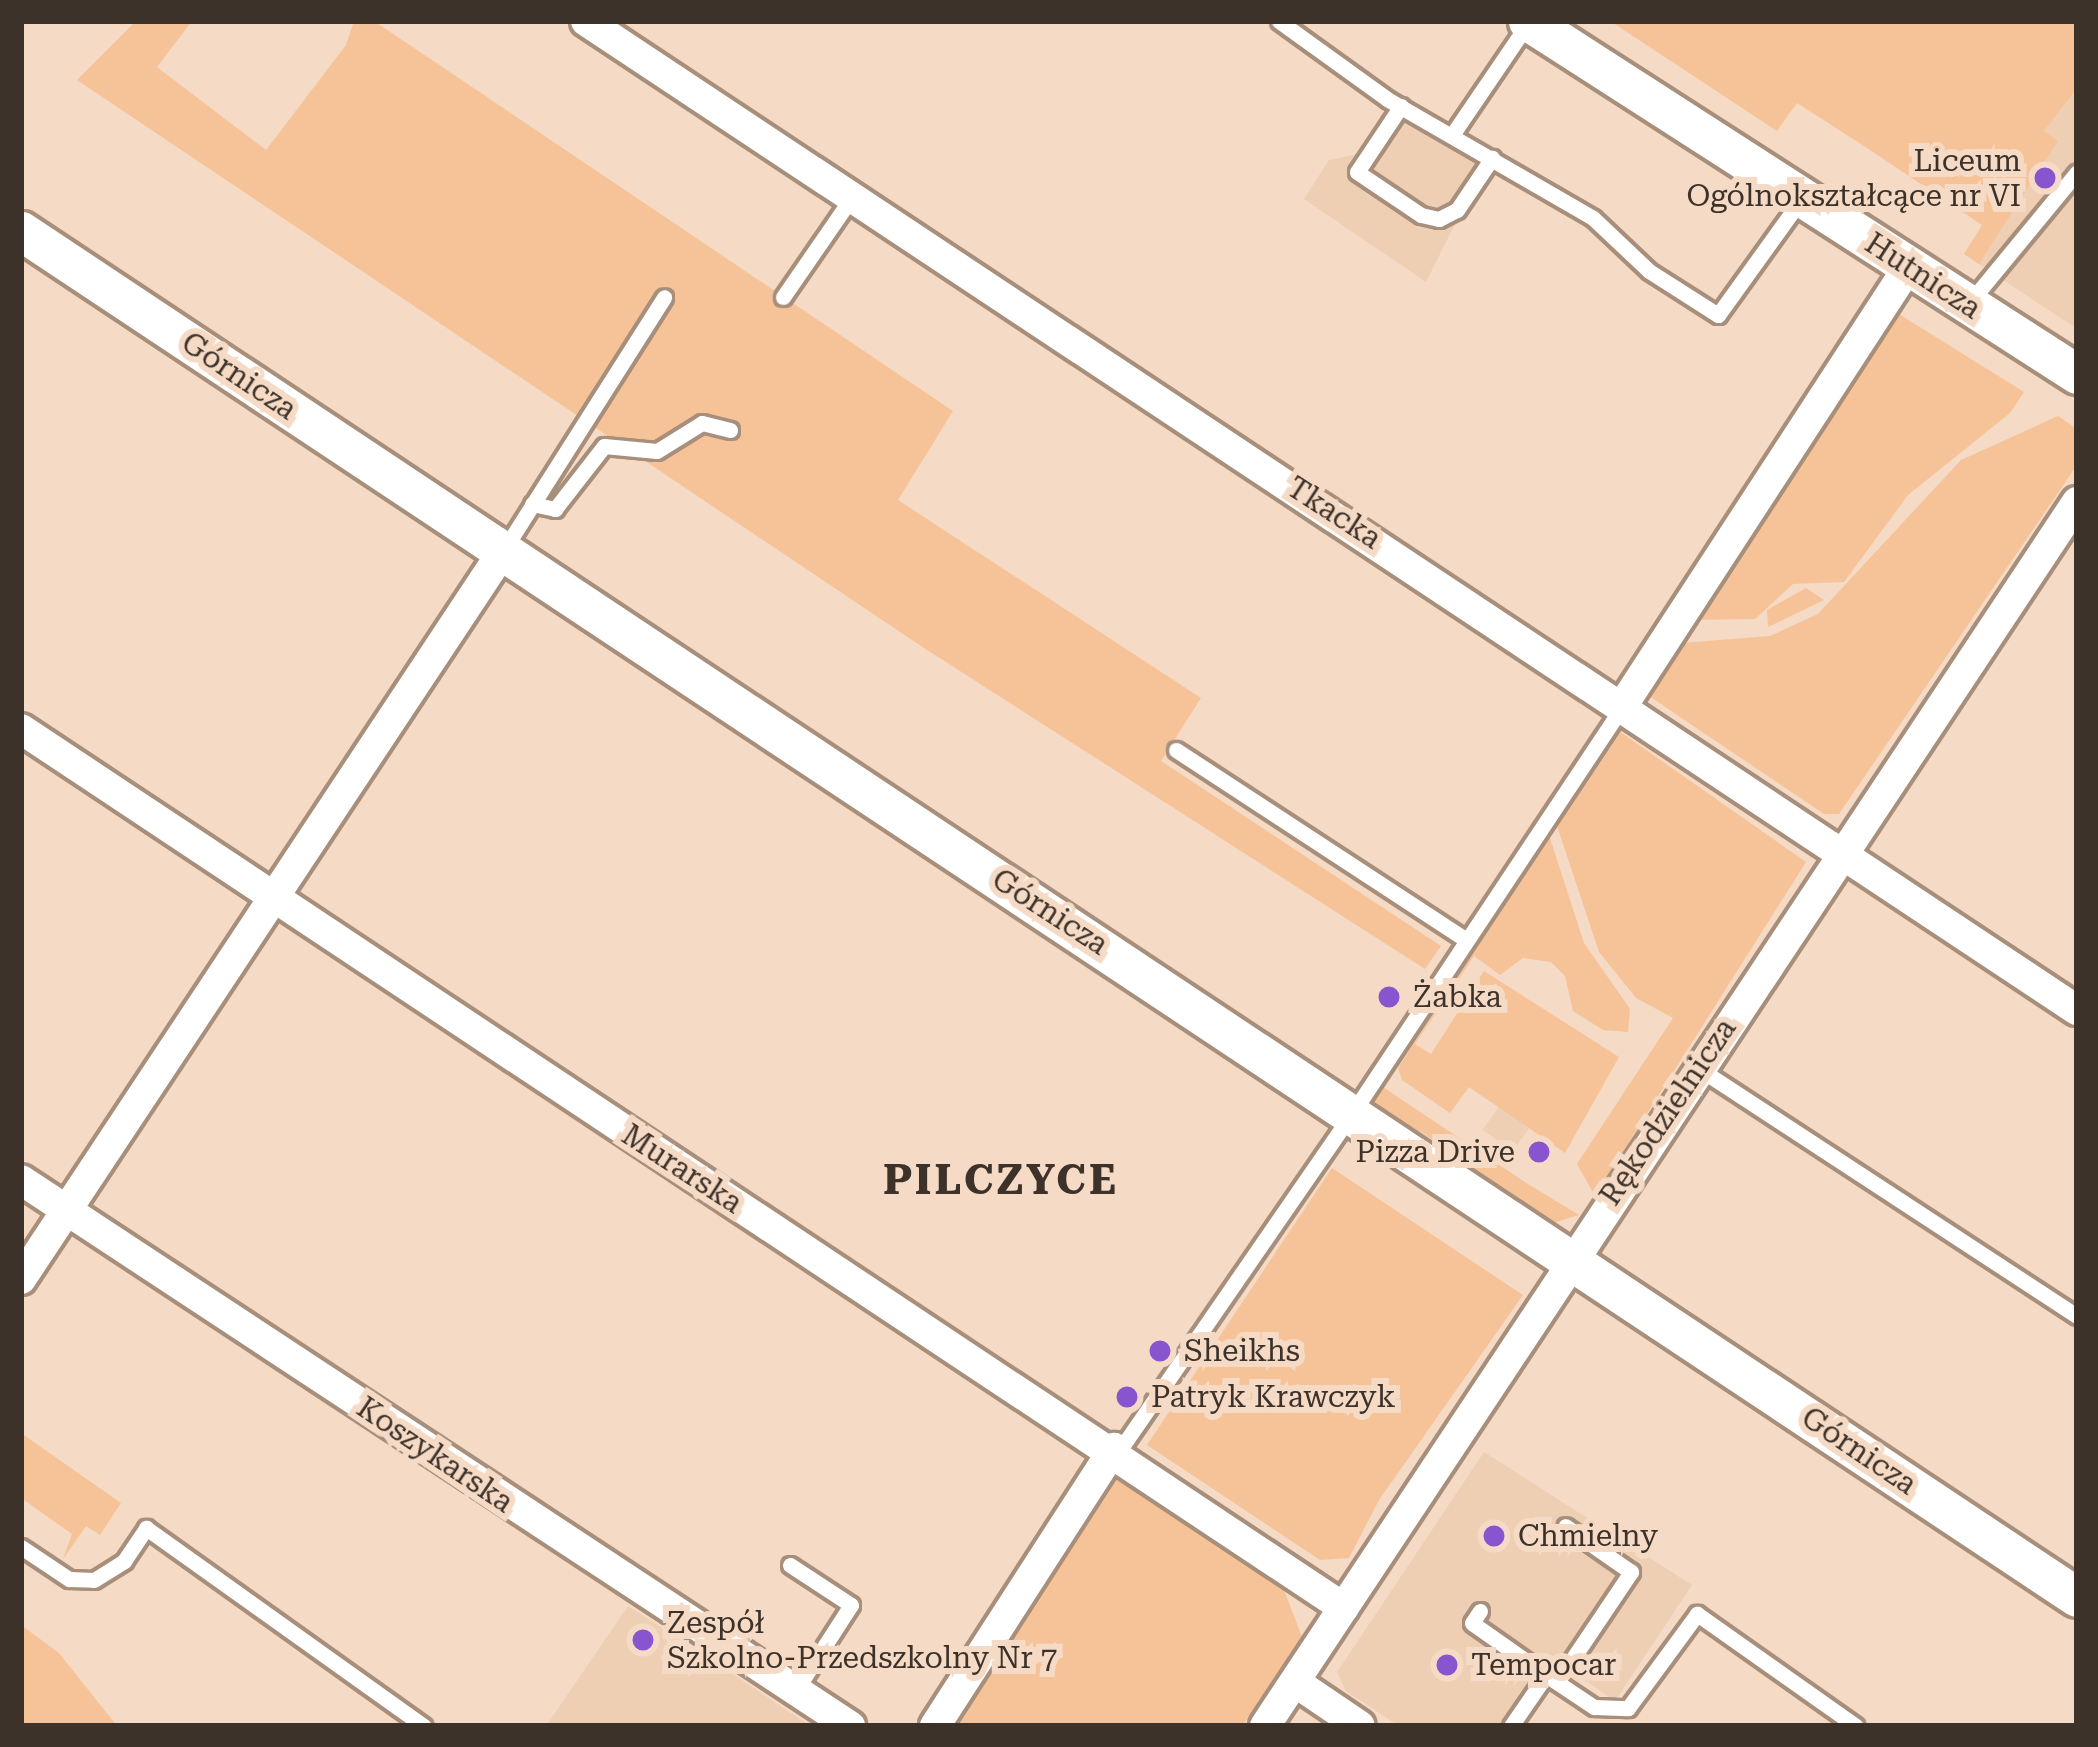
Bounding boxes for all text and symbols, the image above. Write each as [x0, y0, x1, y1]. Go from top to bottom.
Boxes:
place label: Liceum Ogólnokształcące nr VI [1687, 143, 2021, 213]
marker: Liceum Ogólnokształcące nr VI [2032, 165, 2058, 191]
street label: Hutnicza [1858, 225, 1988, 327]
street label: Górnicza [175, 325, 303, 427]
street label: Tkacka [1280, 469, 1388, 557]
street label: Górnicza [985, 861, 1115, 963]
place label: Żabka [1413, 979, 1502, 1015]
marker: Żabka [1376, 984, 1402, 1010]
street label: Rękodzielnicza [1592, 1012, 1744, 1212]
street label: Murarska [615, 1117, 749, 1221]
place label: Pizza Drive [1356, 1134, 1515, 1170]
marker: Pizza Drive [1526, 1139, 1552, 1165]
district label: PILCZYCE [883, 1155, 1119, 1205]
place label: Sheikhs [1184, 1333, 1300, 1369]
marker: Sheikhs [1147, 1338, 1173, 1364]
place label: Patryk Krawczyk [1151, 1379, 1396, 1415]
marker: Patryk Krawczyk [1114, 1384, 1140, 1410]
street label: Koszykarska [350, 1390, 520, 1520]
street label: Górnicza [1795, 1400, 1923, 1502]
place label: Chmielny [1518, 1518, 1658, 1554]
marker: Chmielny [1481, 1523, 1507, 1549]
place label: Zespół Szkolno-Przedszkolny Nr 7 [667, 1605, 1057, 1676]
marker: Zespół Szkolno-Przedszkolny Nr 7 [630, 1627, 656, 1653]
place label: Tempocar [1471, 1647, 1616, 1683]
marker: Tempocar [1434, 1652, 1460, 1678]

